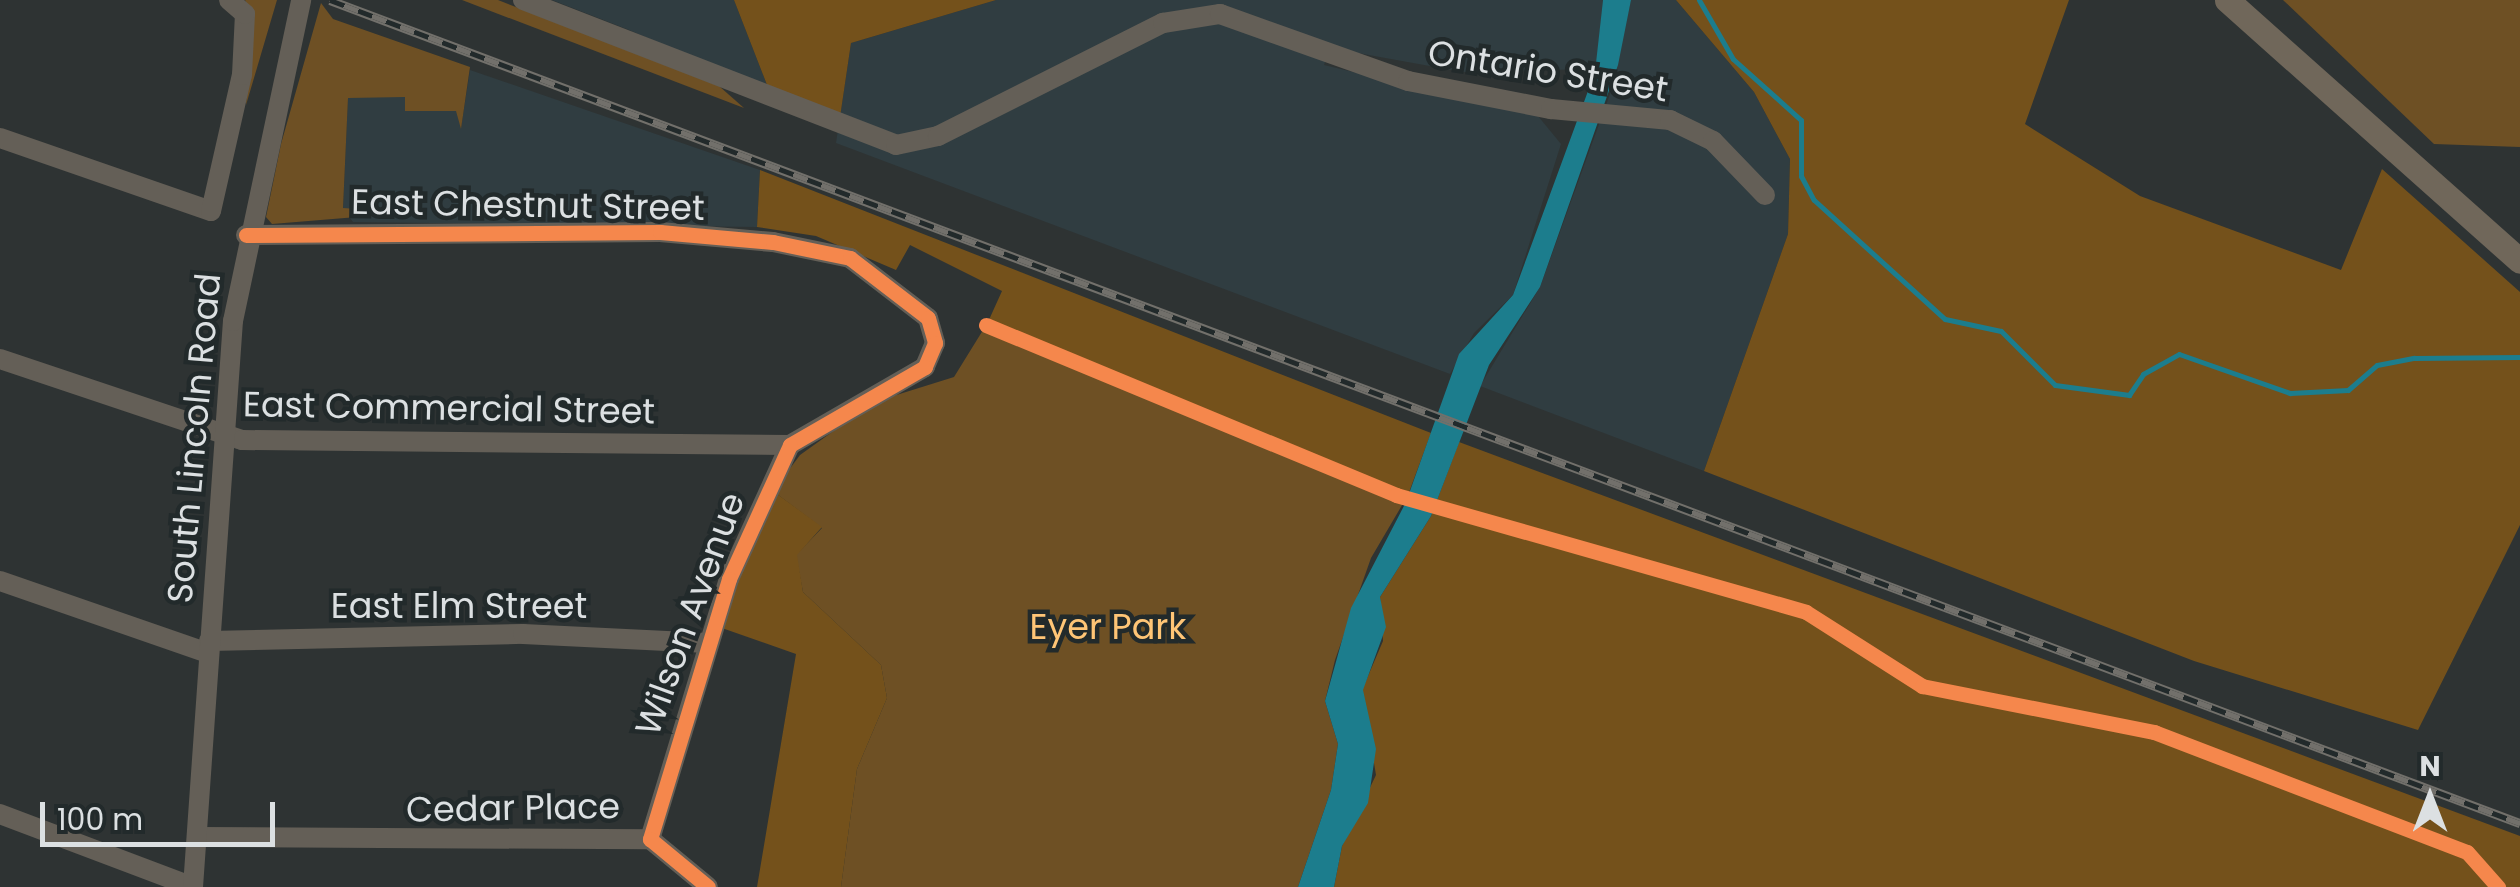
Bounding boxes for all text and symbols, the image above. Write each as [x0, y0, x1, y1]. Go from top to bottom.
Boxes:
street label: Ontario Street [1425, 31, 1671, 111]
street label: East Chestnut Street [351, 181, 705, 229]
street label: South Lincoln Road [159, 271, 229, 605]
street label: East Commercial Street [243, 383, 655, 433]
street label: Wilson Avenue [627, 487, 753, 741]
street label: East Elm Street [331, 585, 587, 627]
park label: Eyer Park [1030, 606, 1186, 648]
north arrow [2380, 747, 2480, 847]
text: N [2419, 747, 2441, 786]
scale bar [45, 782, 280, 844]
street label: Cedar Place [406, 785, 620, 831]
text: 100 m [57, 798, 143, 841]

